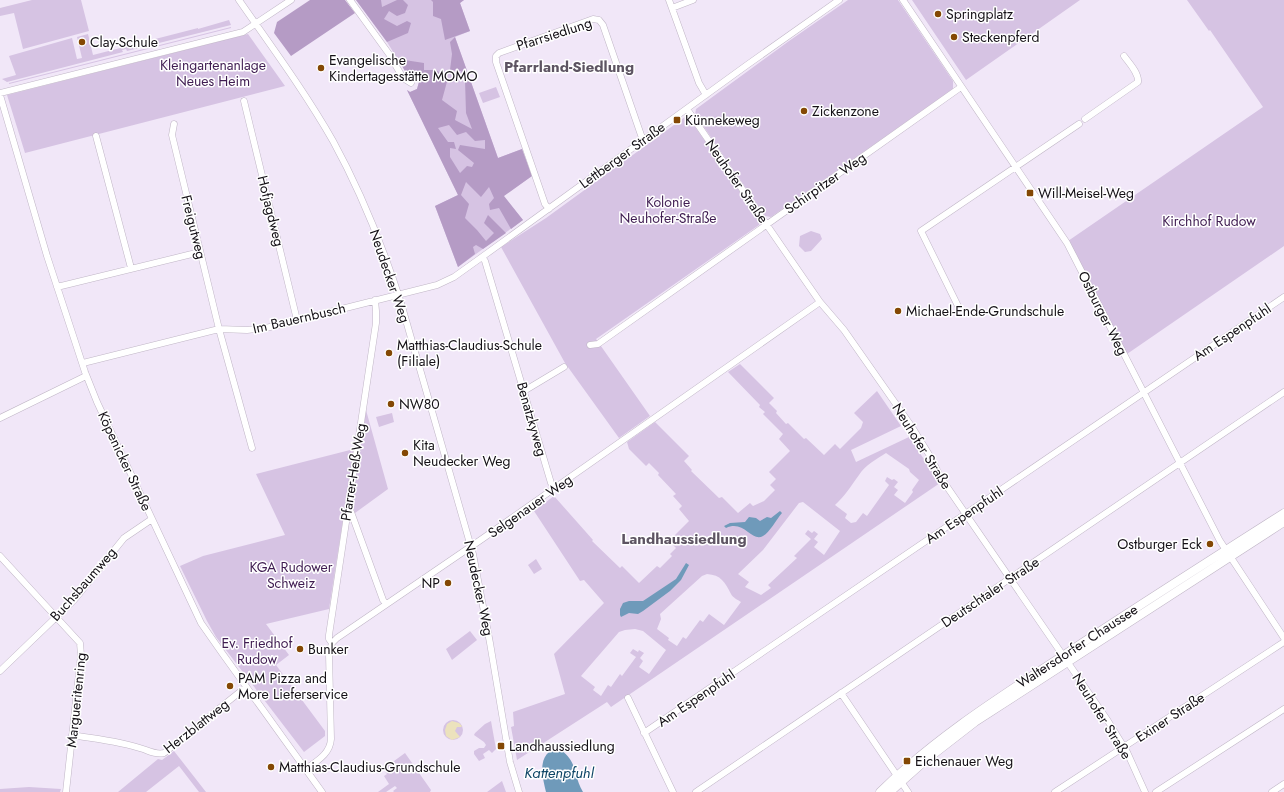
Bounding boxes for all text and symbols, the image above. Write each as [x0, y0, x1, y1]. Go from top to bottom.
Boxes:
place label: Springplatz [946, 4, 1014, 24]
marker: Springplatz [933, 9, 943, 19]
street label: Pfarrsiedlung [514, 12, 594, 56]
place label: Steckenpferd [962, 27, 1039, 47]
place label: Clay-Schule [90, 32, 158, 52]
marker: Steckenpferd [949, 32, 959, 42]
marker: Clay-Schule [77, 37, 87, 47]
place label: Evangelische Kindertagesstätte MOMO [329, 50, 478, 86]
park label: Kleingartenanlage Neues Heim [160, 55, 266, 91]
district label: Pfarrland-Siedlung [504, 56, 634, 78]
marker: Evangelische Kindertagesstätte MOMO [316, 63, 326, 73]
place label: Zickenzone [812, 101, 879, 121]
marker: Zickenzone [799, 106, 809, 116]
place label: Künnekeweg [685, 110, 760, 130]
marker: Künnekeweg [672, 115, 682, 125]
street label: Lettberger Straße [575, 117, 669, 193]
street label: Neuhofer Straße [701, 135, 773, 227]
street label: Schirpitzer Weg [780, 147, 870, 219]
street label: Hofjagdweg [253, 173, 289, 249]
place label: Will-Meisel-Weg [1038, 183, 1134, 203]
marker: Will-Meisel-Weg [1025, 188, 1035, 198]
park label: Kolonie Neuhofer-Straße [619, 192, 717, 228]
street label: Freigutweg [176, 193, 212, 261]
park label: Kirchhof Rudow [1162, 211, 1256, 231]
street label: Neudecker Weg [365, 227, 415, 325]
street label: Ostburger Weg [1073, 267, 1133, 359]
street label: Im Bauernbusch [251, 298, 347, 338]
street label: Am Espenpfuhl [1189, 299, 1275, 365]
place label: Michael-Ende-Grundschule [906, 301, 1064, 321]
marker: Michael-Ende-Grundschule [893, 306, 903, 316]
place label: Matthias-Claudius-Schule (Filiale) [397, 335, 542, 371]
marker: Matthias-Claudius-Schule (Filiale) [384, 348, 394, 358]
street label: Benatzkyweg [512, 380, 552, 458]
place label: NW80 [399, 394, 440, 414]
marker: NW80 [386, 399, 396, 409]
street label: Neuhofer Straße [887, 399, 957, 493]
street label: Köpenicker Straße [93, 408, 157, 514]
street label: Pfarrer-Heß-Weg [335, 422, 371, 522]
place label: Kita Neudecker Weg [413, 435, 510, 471]
marker: Kita Neudecker Weg [400, 448, 410, 458]
street label: Selgenauer Weg [484, 469, 576, 543]
street label: Am Espenpfuhl [921, 482, 1007, 548]
district label: Landhaussiedlung [621, 528, 747, 550]
place label: Ostburger Eck [1117, 534, 1203, 554]
street label: Neudecker Weg [459, 538, 499, 638]
marker: Ostburger Eck [1205, 539, 1215, 549]
street label: Buchsbaumweg [45, 543, 121, 625]
street label: Deutschtaler Straße [937, 552, 1043, 632]
park label: KGA Rudower Schweiz [249, 557, 333, 593]
place label: NP [421, 573, 440, 593]
marker: NP [443, 578, 453, 588]
street label: Waltersdorfer Chaussee [1013, 599, 1141, 693]
park label: Ev. Friedhof Rudow [222, 633, 293, 669]
place label: Bunker [308, 639, 349, 659]
marker: Bunker [295, 644, 305, 654]
street label: Margueritenring [61, 652, 91, 748]
street label: Am Espenpfuhl [653, 665, 739, 731]
place label: PAM Pizza and More Lieferservice [238, 668, 348, 704]
street label: Neuhofer Straße [1067, 669, 1137, 763]
marker: PAM Pizza and More Lieferservice [225, 681, 235, 691]
street label: Exiner Straße [1132, 687, 1208, 747]
street label: Herzblattweg [159, 694, 233, 758]
place label: Landhaussiedlung [509, 736, 615, 756]
marker: Landhaussiedlung [496, 741, 506, 751]
place label: Eichenauer Weg [915, 751, 1013, 771]
marker: Eichenauer Weg [902, 756, 912, 766]
place label: Matthias-Claudius-Grundschule [279, 757, 460, 777]
marker: Matthias-Claudius-Grundschule [266, 762, 276, 772]
water label: Kattenpfuhl [524, 762, 595, 784]

